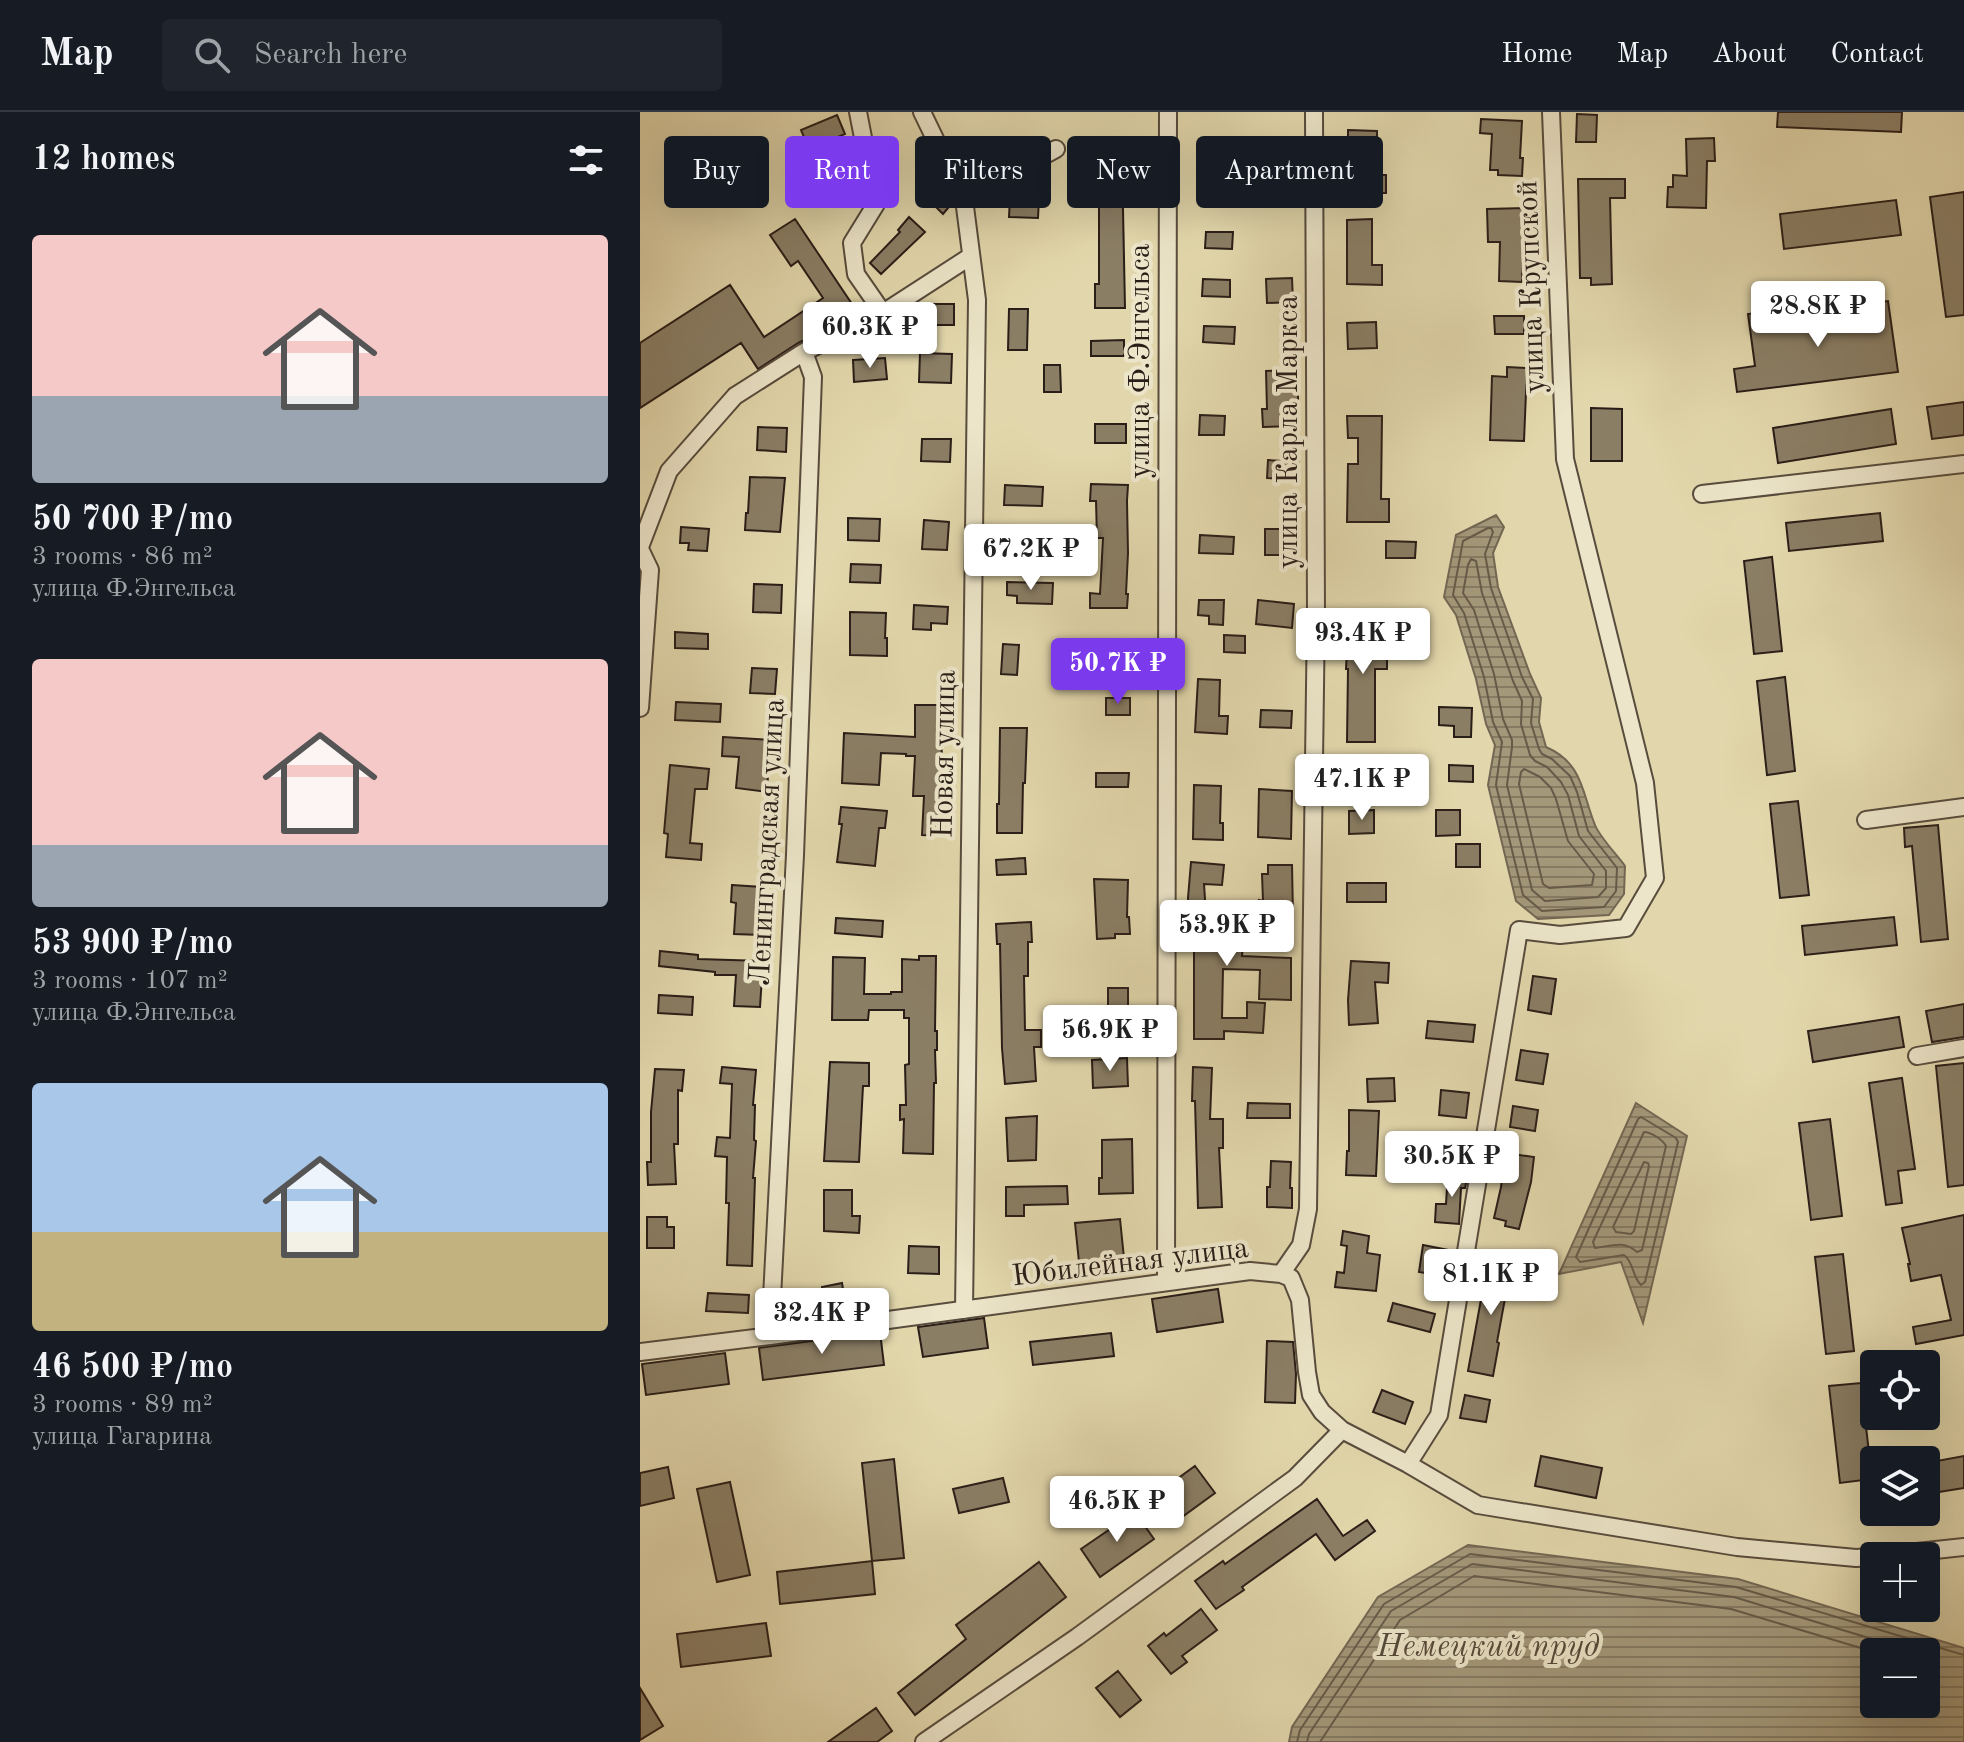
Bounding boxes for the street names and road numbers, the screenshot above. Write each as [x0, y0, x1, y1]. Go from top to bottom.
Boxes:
street label: улица Крупской [1513, 180, 1551, 394]
street label: улица Ф.Энгельса [1126, 243, 1156, 479]
street label: улица Карла Маркса [1274, 295, 1304, 569]
street label: Новая улица [929, 669, 961, 839]
street label: Ленинградская улица [745, 697, 791, 987]
street label: Юбилейная улица [1010, 1234, 1250, 1292]

